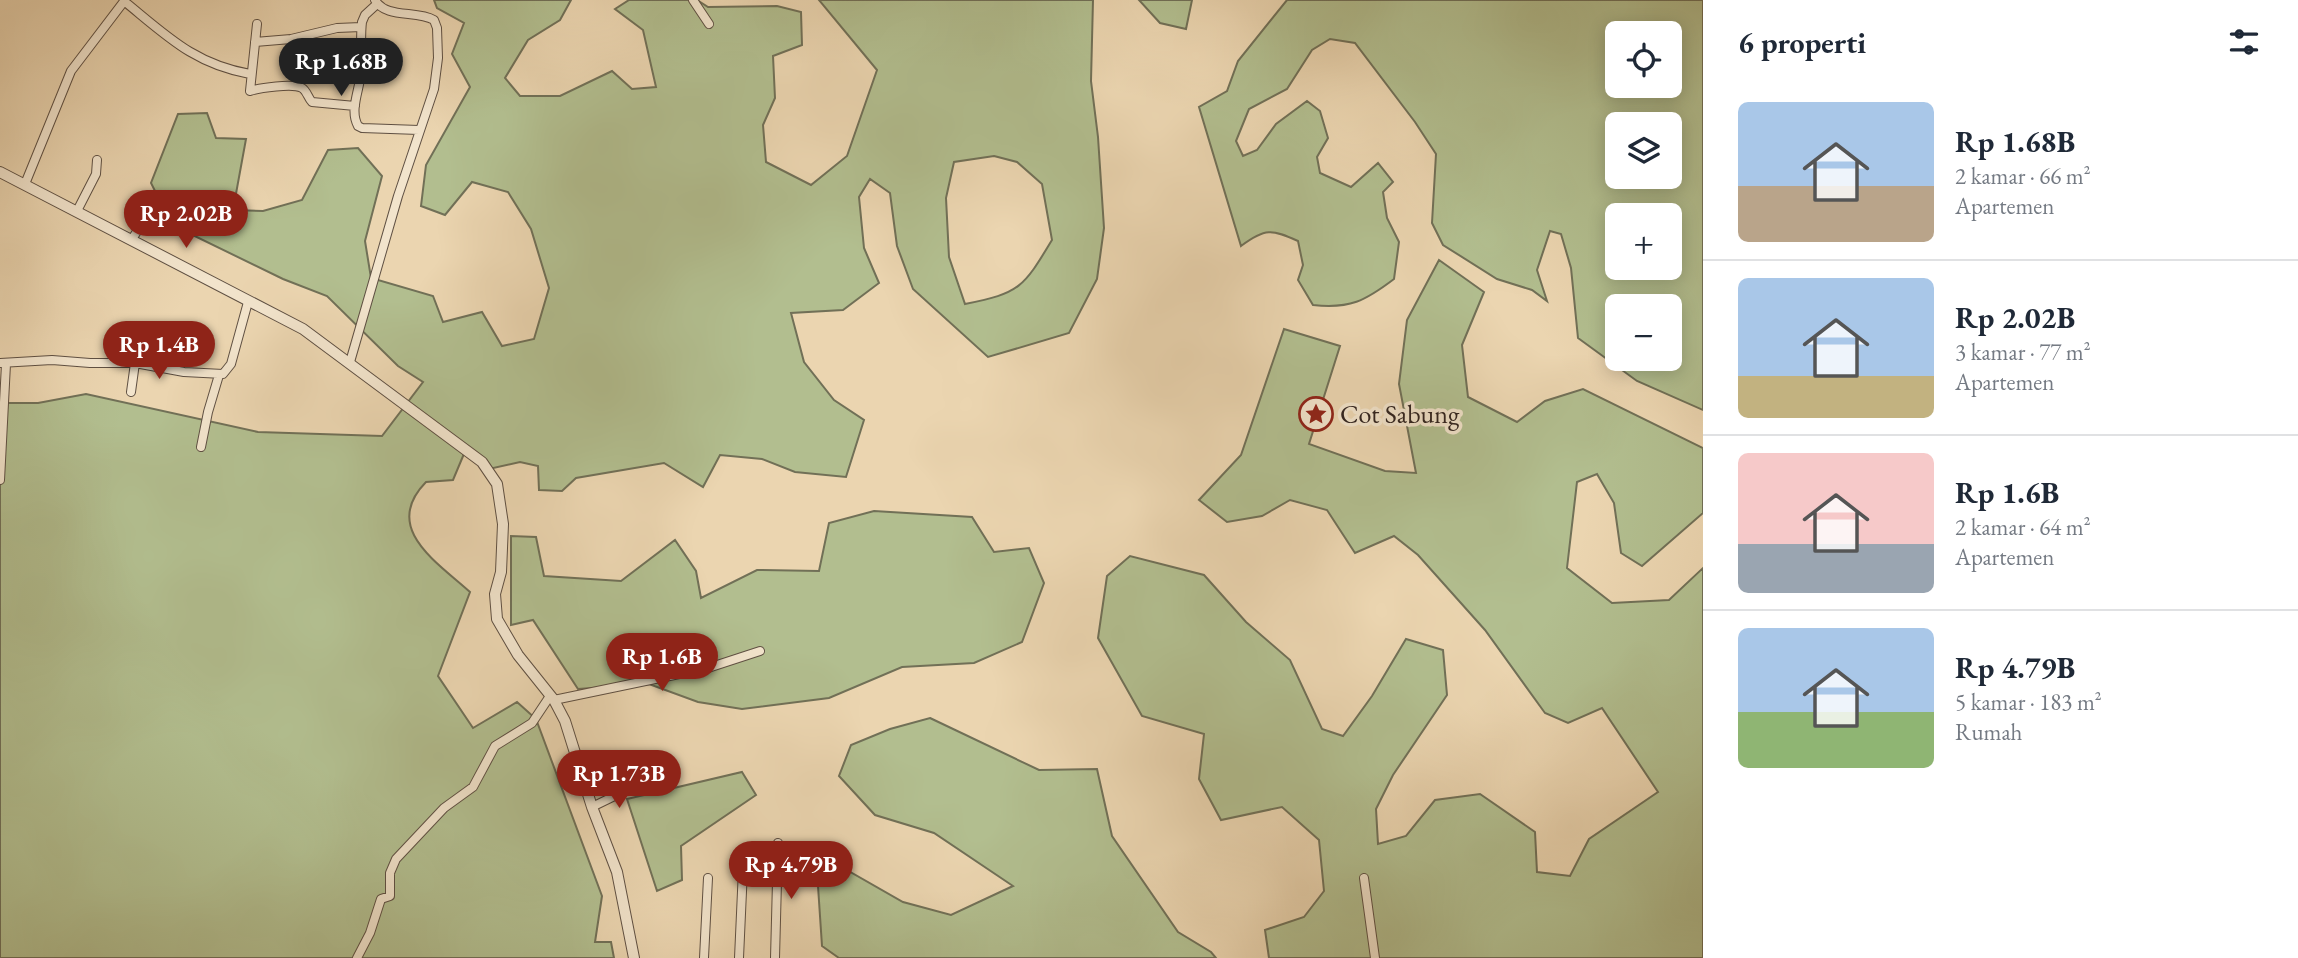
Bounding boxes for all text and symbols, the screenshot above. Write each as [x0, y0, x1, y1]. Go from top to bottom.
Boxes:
map controls [1605, 21, 1682, 371]
button: locate [1605, 21, 1682, 98]
text: 6 properti [1738, 23, 1866, 62]
icon: filters [2225, 23, 2263, 61]
pin: Rp 1.68B [269, 38, 413, 98]
text: Rp 1.68B [295, 46, 387, 76]
button: layers [1605, 112, 1682, 189]
text: Rp 1.68B [1955, 122, 2075, 161]
icon: home [1794, 130, 1878, 214]
text: 2 kamar · 66 m² [1955, 161, 2091, 191]
pin: Rp 2.02B [114, 190, 258, 250]
text: Apartemen [1955, 191, 2054, 221]
text: Rp 2.02B [140, 198, 232, 228]
button: + [1605, 203, 1682, 280]
button: − [1605, 294, 1682, 371]
text: Rp 2.02B [1955, 298, 2075, 337]
icon: home [1794, 306, 1878, 390]
pin: Rp 1.4B [94, 322, 224, 381]
text: Rp 1.4B [119, 329, 199, 359]
text: 3 kamar · 77 m² [1955, 337, 2091, 367]
text: Apartemen [1955, 367, 2054, 397]
place icon: Cot Sabung [1297, 395, 1335, 433]
place label: Cot Sabung [1340, 397, 1460, 431]
text: Rp 1.6B [1955, 473, 2059, 512]
icon: home [1794, 481, 1878, 565]
text: 2 kamar · 64 m² [1955, 512, 2091, 542]
text: Apartemen [1955, 542, 2054, 572]
pin: Rp 1.6B [597, 634, 727, 693]
text: Rp 1.6B [622, 641, 702, 671]
text: Rp 4.79B [1955, 648, 2075, 687]
icon: home [1794, 656, 1878, 740]
text: 5 kamar · 183 m² [1955, 687, 2102, 717]
text: Rumah [1955, 717, 2022, 747]
pin: Rp 1.73B [547, 750, 691, 810]
text: Rp 1.73B [573, 758, 665, 788]
pin: Rp 4.79B [719, 842, 863, 901]
text: Rp 4.79B [745, 849, 837, 879]

